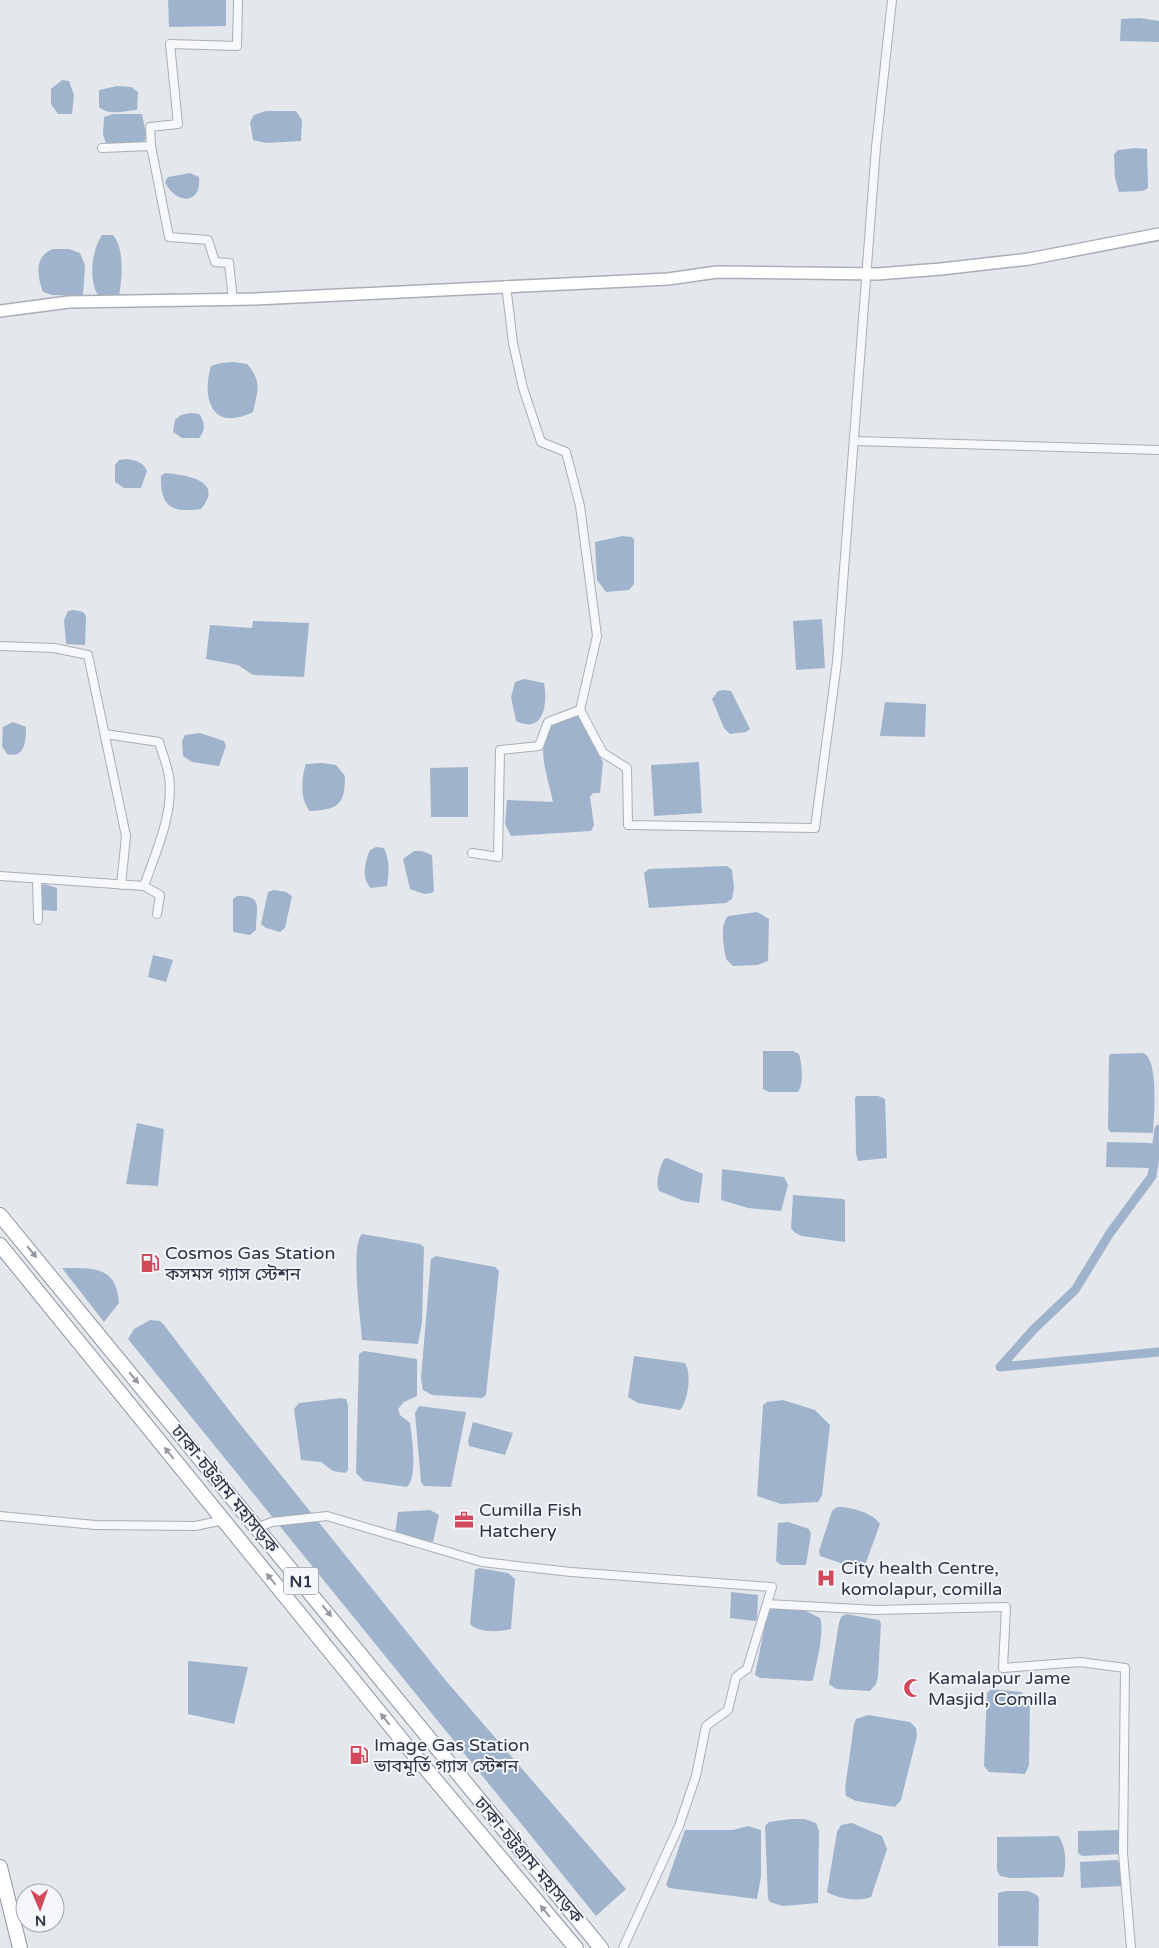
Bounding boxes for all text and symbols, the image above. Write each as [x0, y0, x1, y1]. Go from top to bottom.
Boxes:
place label: Cosmos Gas Station কসমস গ্যাস স্টেশন [164, 1242, 335, 1285]
one-way arrow [26, 1246, 37, 1259]
fuel station icon: Cosmos Gas Station কসমস গ্যাস স্টেশন [139, 1252, 161, 1274]
one-way arrow [128, 1372, 140, 1384]
street label: ঢাকা-চট্টগ্রাম মহাসড়ক [166, 1420, 284, 1558]
one-way arrow [163, 1447, 174, 1460]
place label: Cumilla Fish Hatchery [479, 1499, 582, 1542]
office icon: Cumilla Fish Hatchery [453, 1509, 475, 1531]
place label: City health Centre, komolapur, comilla [841, 1557, 1002, 1600]
hospital icon: City health Centre, komolapur, comilla [815, 1567, 837, 1589]
road number: N1 [284, 1568, 318, 1594]
one-way arrow [266, 1573, 277, 1586]
one-way arrow [321, 1605, 332, 1618]
place label: Kamalapur Jame Masjid, Comilla [928, 1667, 1071, 1710]
mosque icon: Kamalapur Jame Masjid, Comilla [902, 1677, 924, 1699]
one-way arrow [379, 1712, 390, 1725]
place label: Image Gas Station ভাবমূর্তি গ্যাস স্টেশন [373, 1734, 530, 1777]
fuel station icon: Image Gas Station ভাবমূর্তি গ্যাস স্টেশন [348, 1744, 370, 1766]
street label: ঢাকা-চট্টগ্রাম মহাসড়ক [469, 1792, 589, 1928]
north arrow [15, 1883, 65, 1933]
one-way arrow [539, 1905, 551, 1917]
text: N [35, 1912, 46, 1929]

